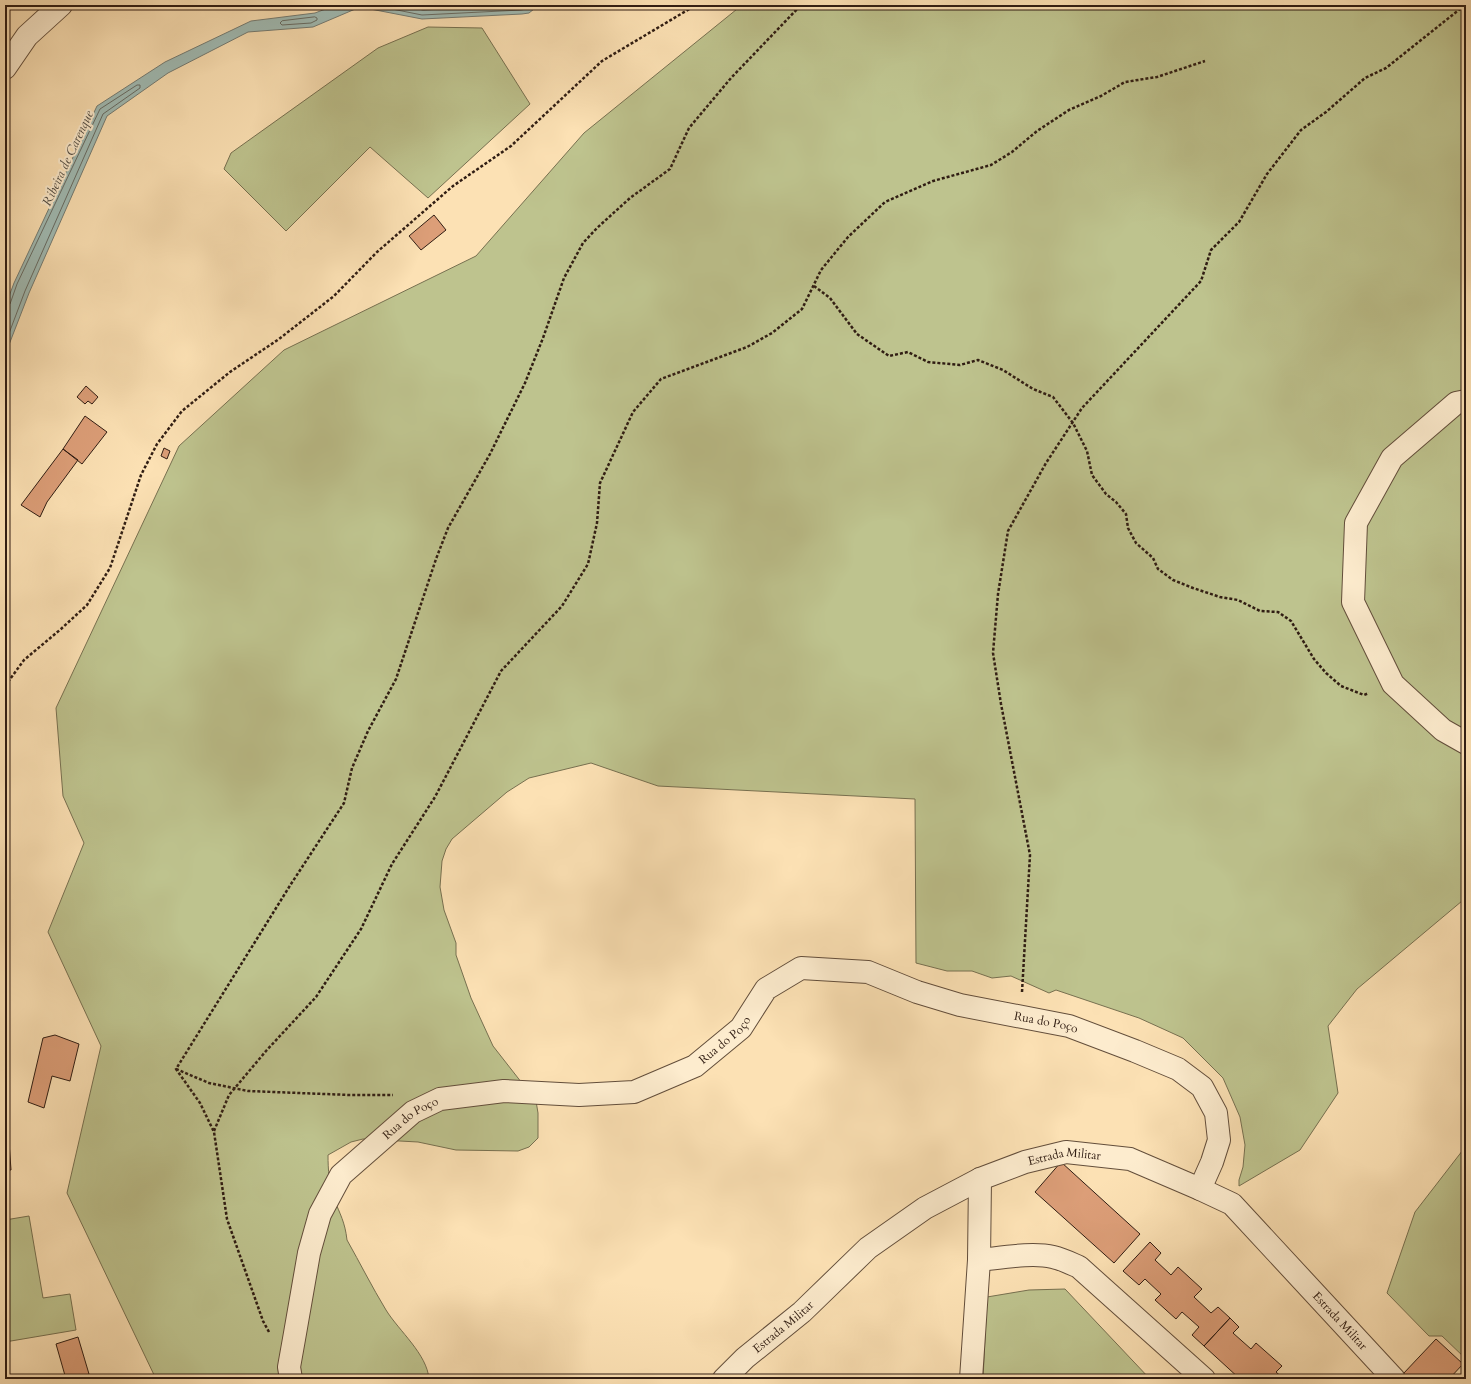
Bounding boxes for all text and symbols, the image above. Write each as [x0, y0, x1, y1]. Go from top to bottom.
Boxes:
water label: Ribeira de Carenque [38, 107, 98, 209]
street label: Rua do Poço [1013, 1008, 1081, 1037]
street label: Rua do Poço [695, 1013, 755, 1068]
street label: Rua do Poço [379, 1093, 441, 1143]
street label: Estrada Militar [1026, 1144, 1102, 1169]
street label: Estrada Militar [1309, 1288, 1372, 1354]
street label: Estrada Militar [750, 1297, 817, 1357]

